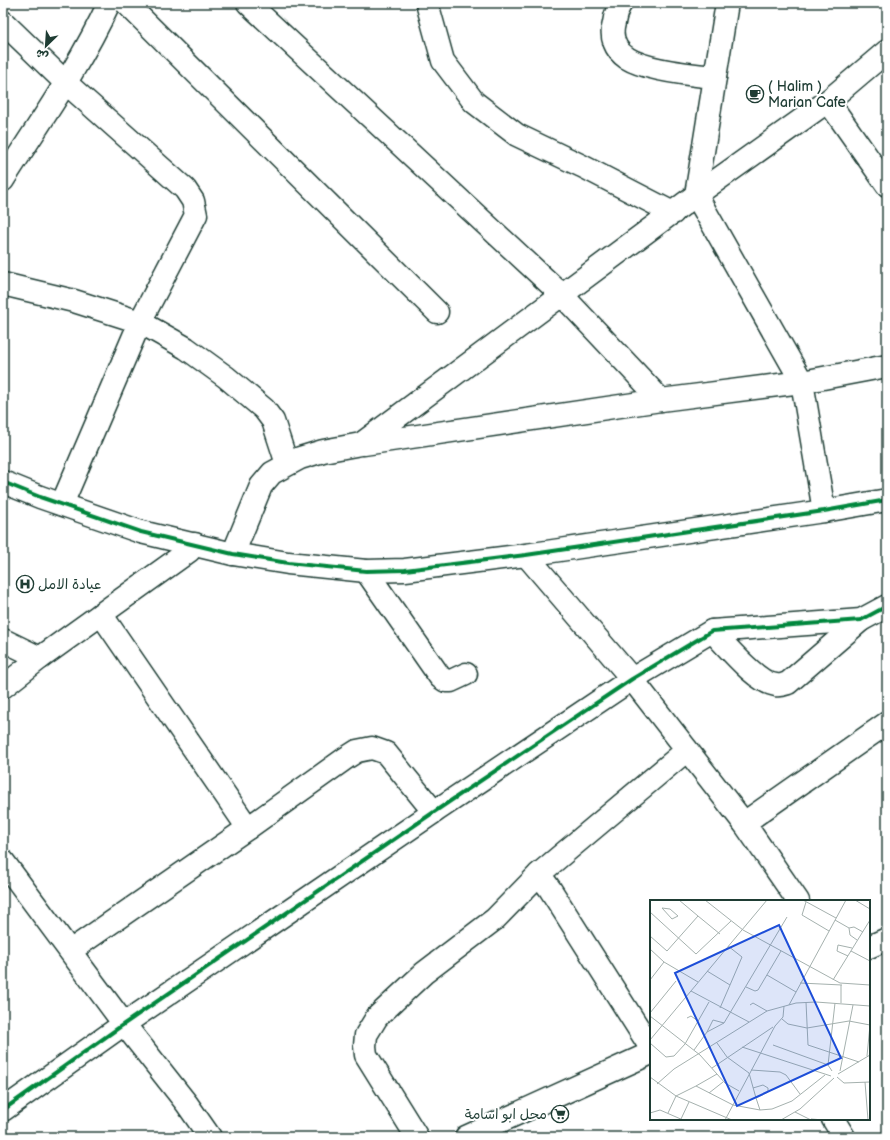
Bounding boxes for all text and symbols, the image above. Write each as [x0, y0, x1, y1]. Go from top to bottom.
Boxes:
north arrow [26, 26, 66, 66]
text: ش [34, 46, 50, 63]
place label: ( Halim ) Marian Cafe [768, 78, 846, 111]
cafe icon: ( Halim ) Marian Cafe [745, 84, 765, 104]
hospital icon: عيادة الامل [15, 574, 35, 594]
place label: عيادة الامل [38, 576, 101, 593]
inset map [650, 900, 870, 1120]
supermarket icon: محل ابو اسامة [550, 1104, 570, 1124]
place label: محل ابو اسامة [465, 1106, 547, 1123]

